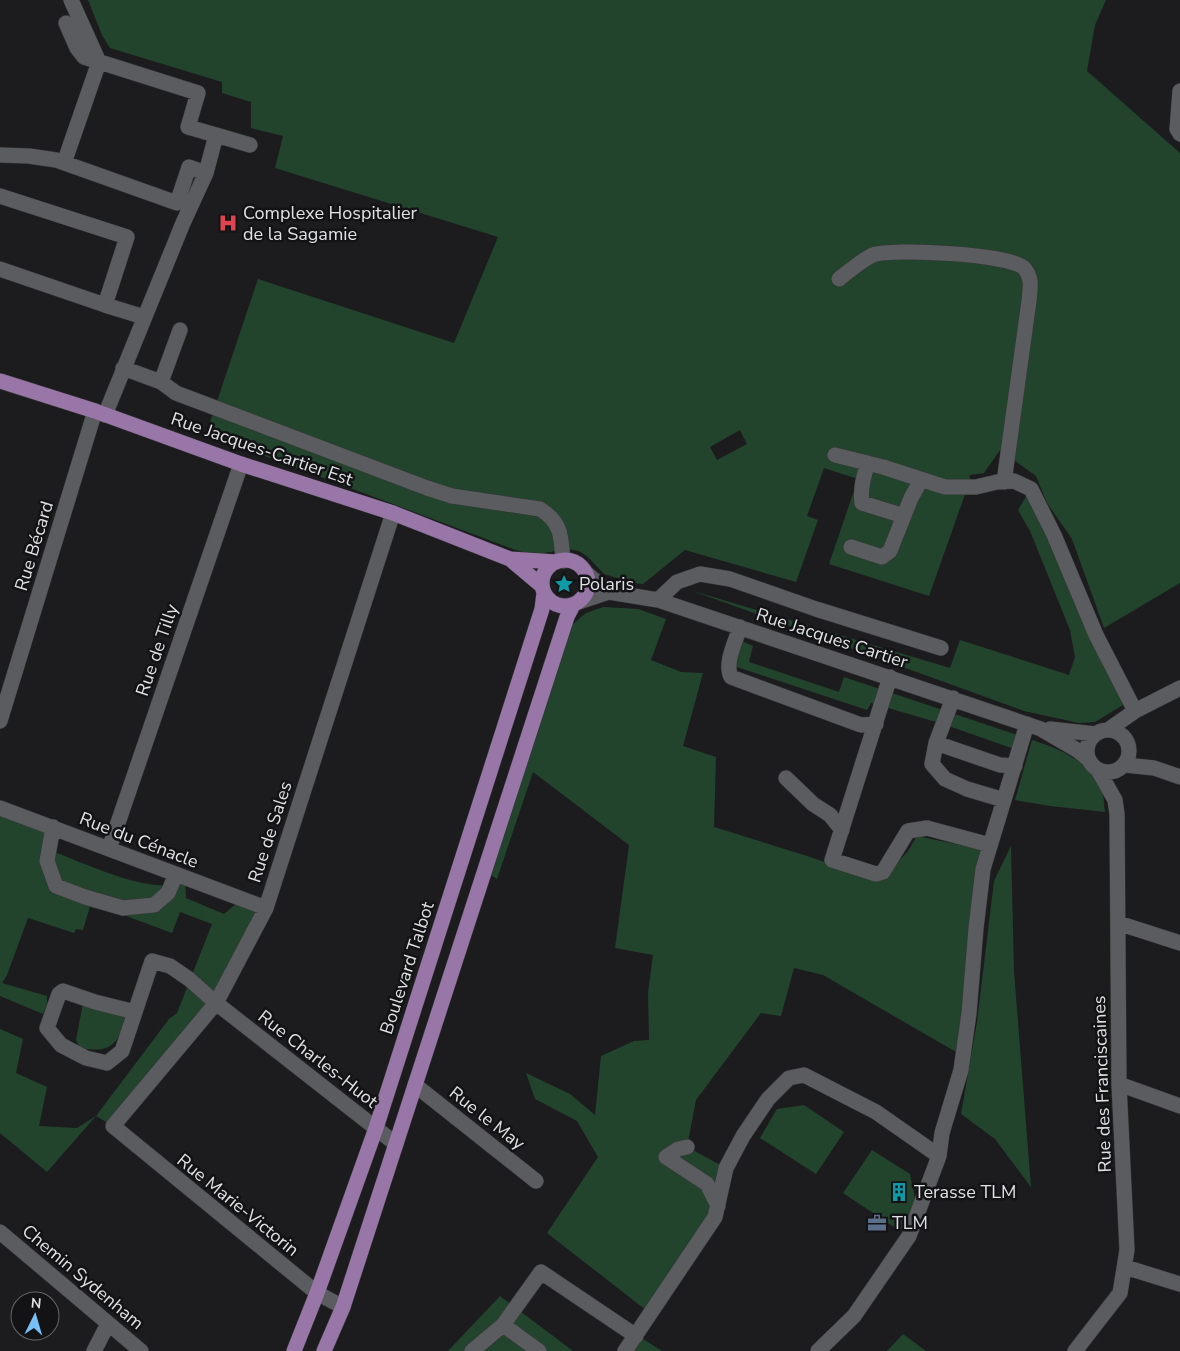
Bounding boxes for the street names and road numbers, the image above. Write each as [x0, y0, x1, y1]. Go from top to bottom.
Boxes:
street label: Rue Jacques-Cartier Est [168, 407, 357, 492]
street label: Rue Bécard [9, 498, 59, 594]
street label: Rue de Tilly [130, 600, 184, 699]
street label: Rue Jacques Cartier [753, 602, 911, 674]
street label: Rue de Sales [242, 778, 298, 886]
street label: Rue du Cénacle [76, 806, 202, 874]
street label: Boulevard Talbot [374, 898, 440, 1037]
street label: Rue des Franciscaines [1087, 995, 1117, 1173]
street label: Rue Charles-Huot [253, 1005, 383, 1114]
street label: Rue le May [444, 1081, 530, 1156]
street label: Rue Marie-Victorin [172, 1148, 304, 1262]
street label: Chemin Sydenham [17, 1219, 149, 1335]

